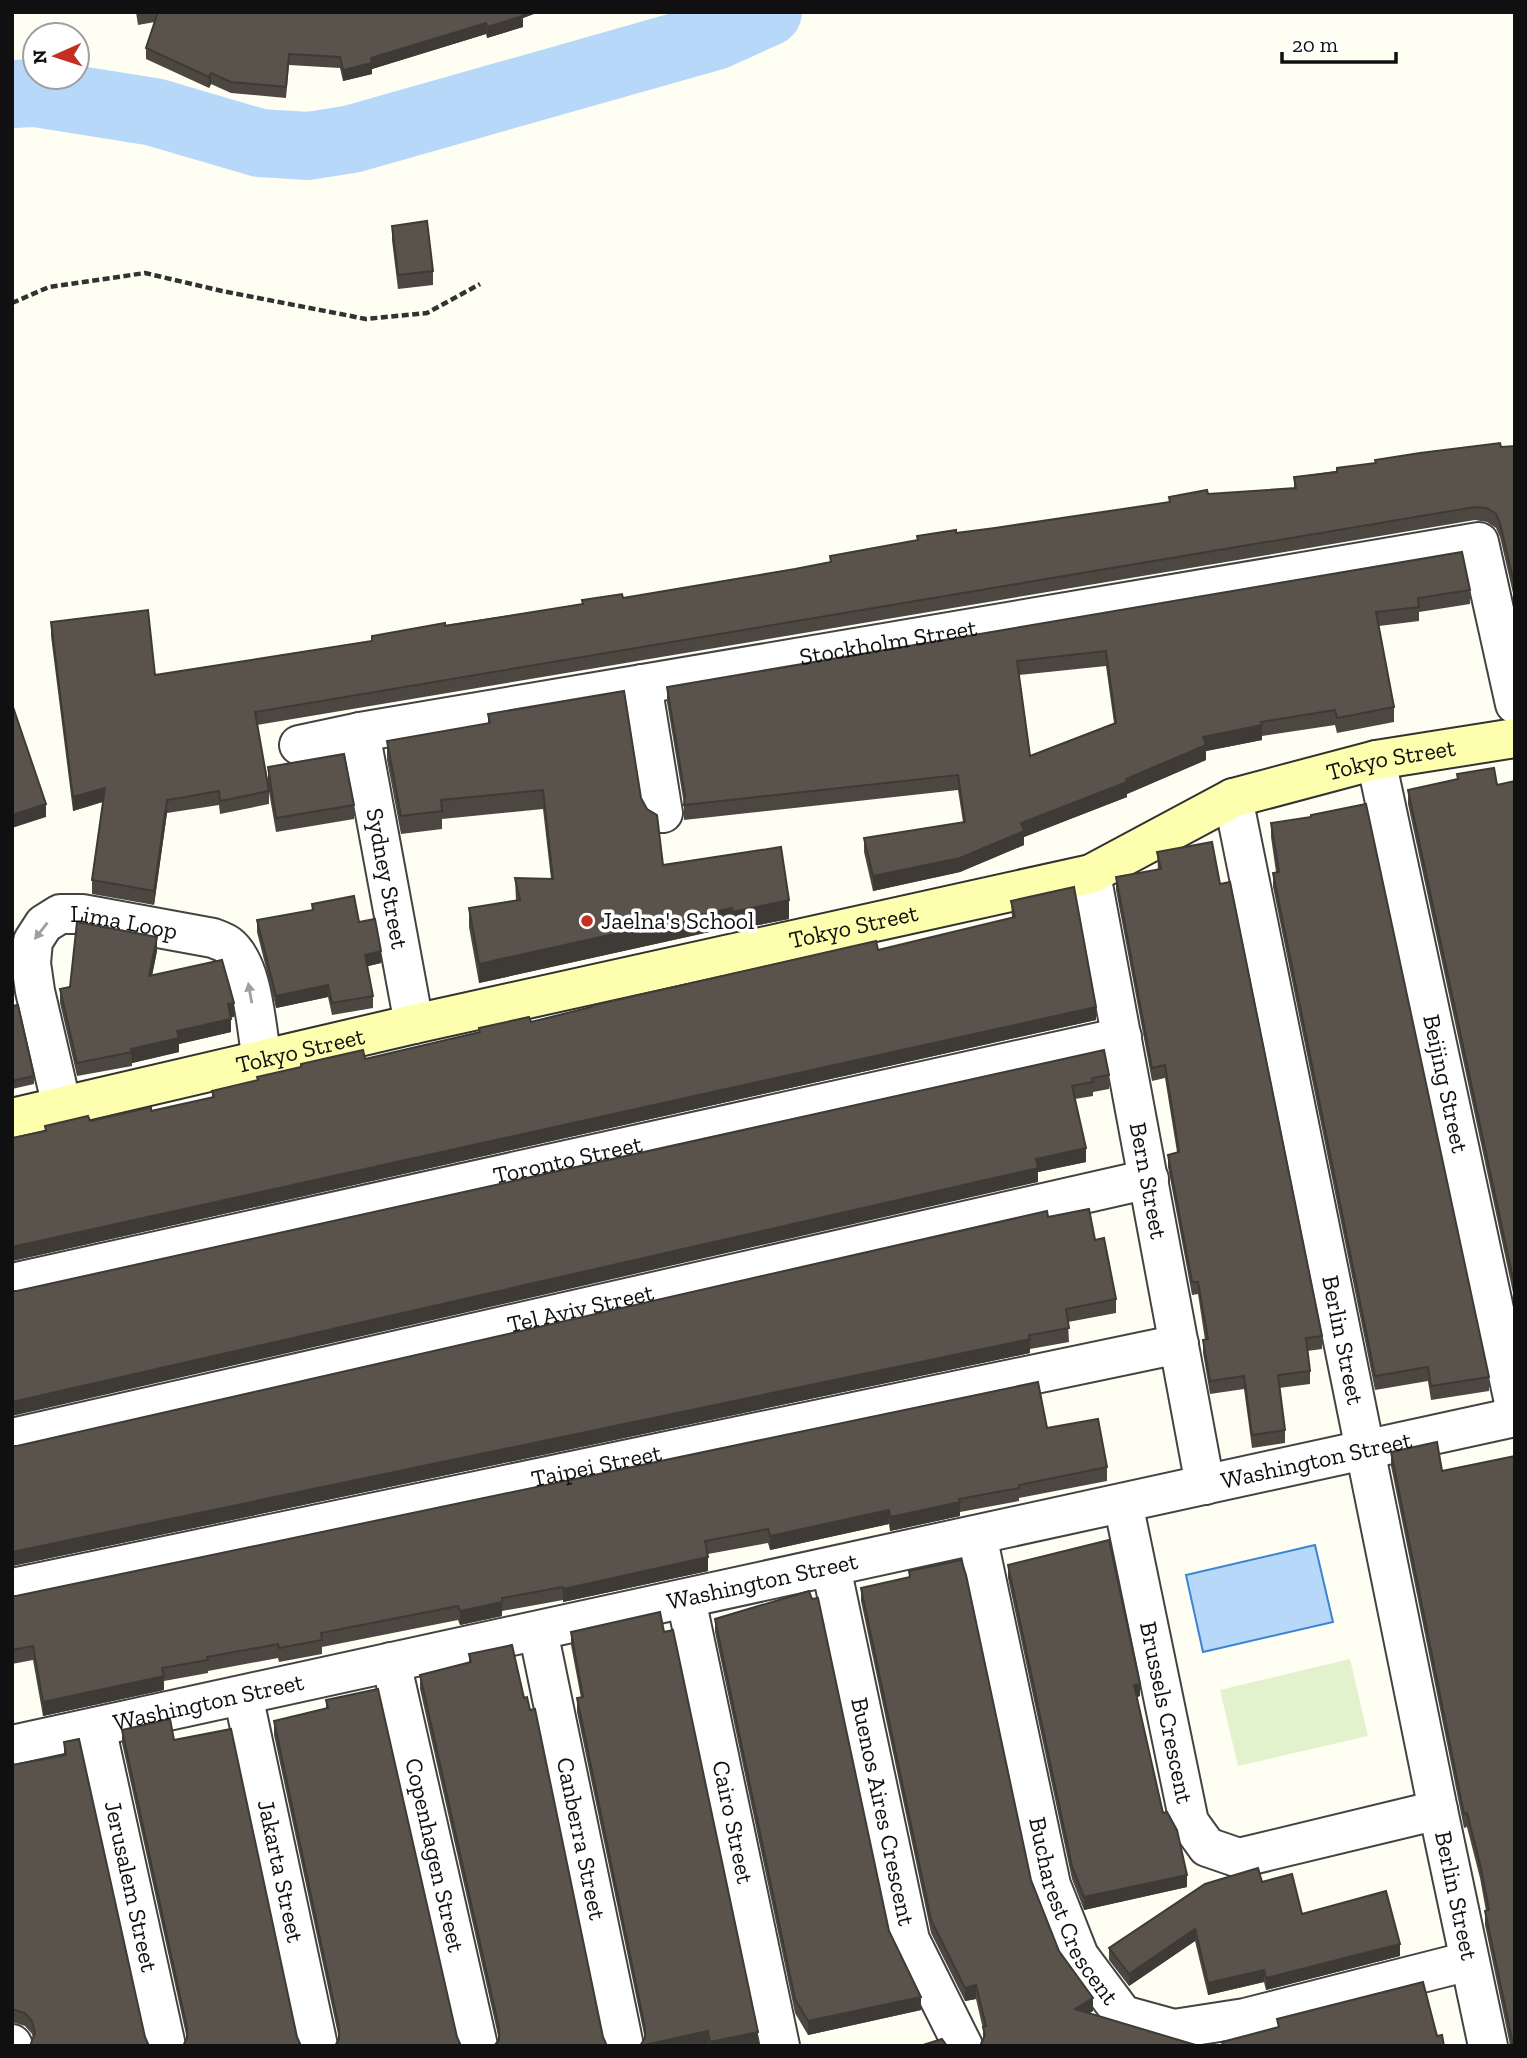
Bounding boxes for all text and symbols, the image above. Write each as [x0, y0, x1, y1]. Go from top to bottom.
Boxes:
north arrow [21, 21, 91, 91]
scale bar [1282, 21, 1396, 65]
text: 20 m [1292, 32, 1338, 57]
text: N [28, 49, 51, 65]
street label: Stockholm Street [797, 613, 979, 671]
street label: Tokyo Street [1323, 733, 1458, 787]
street label: Sydney Street [360, 806, 415, 951]
street label: Tokyo Street [786, 898, 921, 954]
street label: Lima Loop [70, 899, 180, 945]
place label: Jaelna's School [601, 906, 754, 935]
marker: Jaelna's School [579, 913, 595, 929]
one-way arrow [33, 922, 48, 940]
one-way arrow [244, 982, 255, 1004]
street label: Beijing Street [1417, 1012, 1475, 1156]
street label: Tokyo Street [233, 1021, 367, 1079]
street label: Bern Street [1124, 1120, 1174, 1242]
street label: Toronto Street [490, 1129, 645, 1190]
street label: Berlin Street [1316, 1273, 1371, 1407]
street label: Tel Aviv Street [504, 1277, 656, 1339]
street label: Washington Street [1218, 1425, 1414, 1495]
street label: Taipei Street [528, 1438, 664, 1493]
street label: Washington Street [664, 1546, 860, 1616]
street label: Brussels Crescent [1134, 1619, 1200, 1806]
street label: Washington Street [110, 1667, 306, 1737]
street label: Buenos Aires Crescent [845, 1695, 922, 1928]
street label: Copenhagen Street [399, 1755, 471, 1955]
street label: Canberra Street [551, 1755, 613, 1923]
street label: Cairo Street [706, 1758, 760, 1886]
street label: Jakarta Street [252, 1797, 310, 1945]
street label: Jerusalem Street [99, 1798, 164, 1974]
street label: Bucharest Crescent [1023, 1814, 1125, 2010]
street label: Berlin Street [1429, 1828, 1484, 1963]

